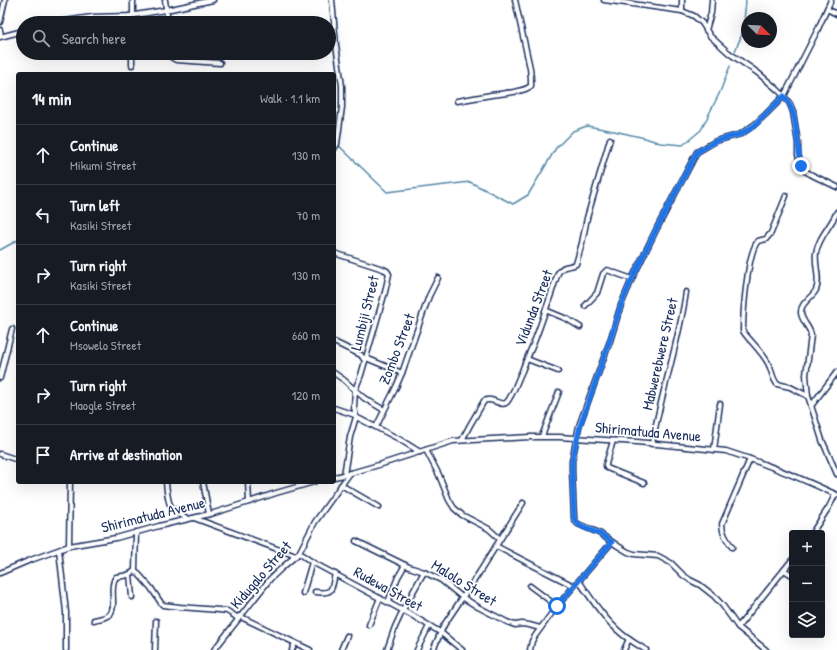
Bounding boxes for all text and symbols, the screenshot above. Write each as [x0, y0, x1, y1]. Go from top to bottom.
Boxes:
north arrow [741, 12, 777, 48]
search box [16, 16, 336, 60]
icon: search [30, 27, 52, 49]
text: Search here [62, 28, 126, 49]
text: 14 min [32, 87, 72, 110]
text: Walk · 1.1 km [260, 89, 320, 107]
text: Continue [70, 135, 118, 156]
icon: ahead [32, 144, 54, 166]
text: 130 m [292, 146, 320, 164]
text: Mikumi Street [70, 156, 136, 174]
route end [792, 157, 810, 175]
text: Turn left [70, 195, 120, 216]
icon: left [32, 204, 54, 226]
text: 70 m [296, 206, 320, 224]
text: Kasiki Street [70, 216, 131, 234]
text: Turn right [70, 255, 126, 276]
icon: right [32, 264, 54, 286]
text: 130 m [292, 266, 320, 284]
street label: Vidunda Street [509, 266, 558, 349]
street label: Lumbiji Street [345, 272, 384, 353]
text: Kasiki Street [70, 276, 131, 294]
street label: Mabwerebwere Street [636, 295, 683, 412]
street label: Zombo Street [373, 310, 420, 387]
text: Continue [70, 315, 118, 336]
icon: ahead [32, 324, 54, 346]
text: 660 m [292, 326, 320, 344]
text: Msowelo Street [70, 336, 141, 354]
text: Turn right [70, 375, 126, 396]
icon: right [32, 384, 54, 406]
text: 120 m [292, 386, 320, 404]
text: Maogle Street [70, 396, 136, 414]
street label: Shirimatuda Avenue [594, 416, 702, 447]
icon: arrive [32, 444, 54, 466]
text: Arrive at destination [70, 444, 182, 465]
street label: Shirimatuda Avenue [99, 491, 207, 538]
map controls [789, 530, 825, 638]
button: + [789, 530, 825, 566]
street label: Kidugalo Street [225, 535, 297, 613]
street label: Malolo Street [428, 554, 502, 611]
street label: Rudewa Street [350, 561, 427, 617]
button: − [789, 566, 825, 602]
route start [548, 597, 566, 615]
button: layers [789, 602, 825, 638]

